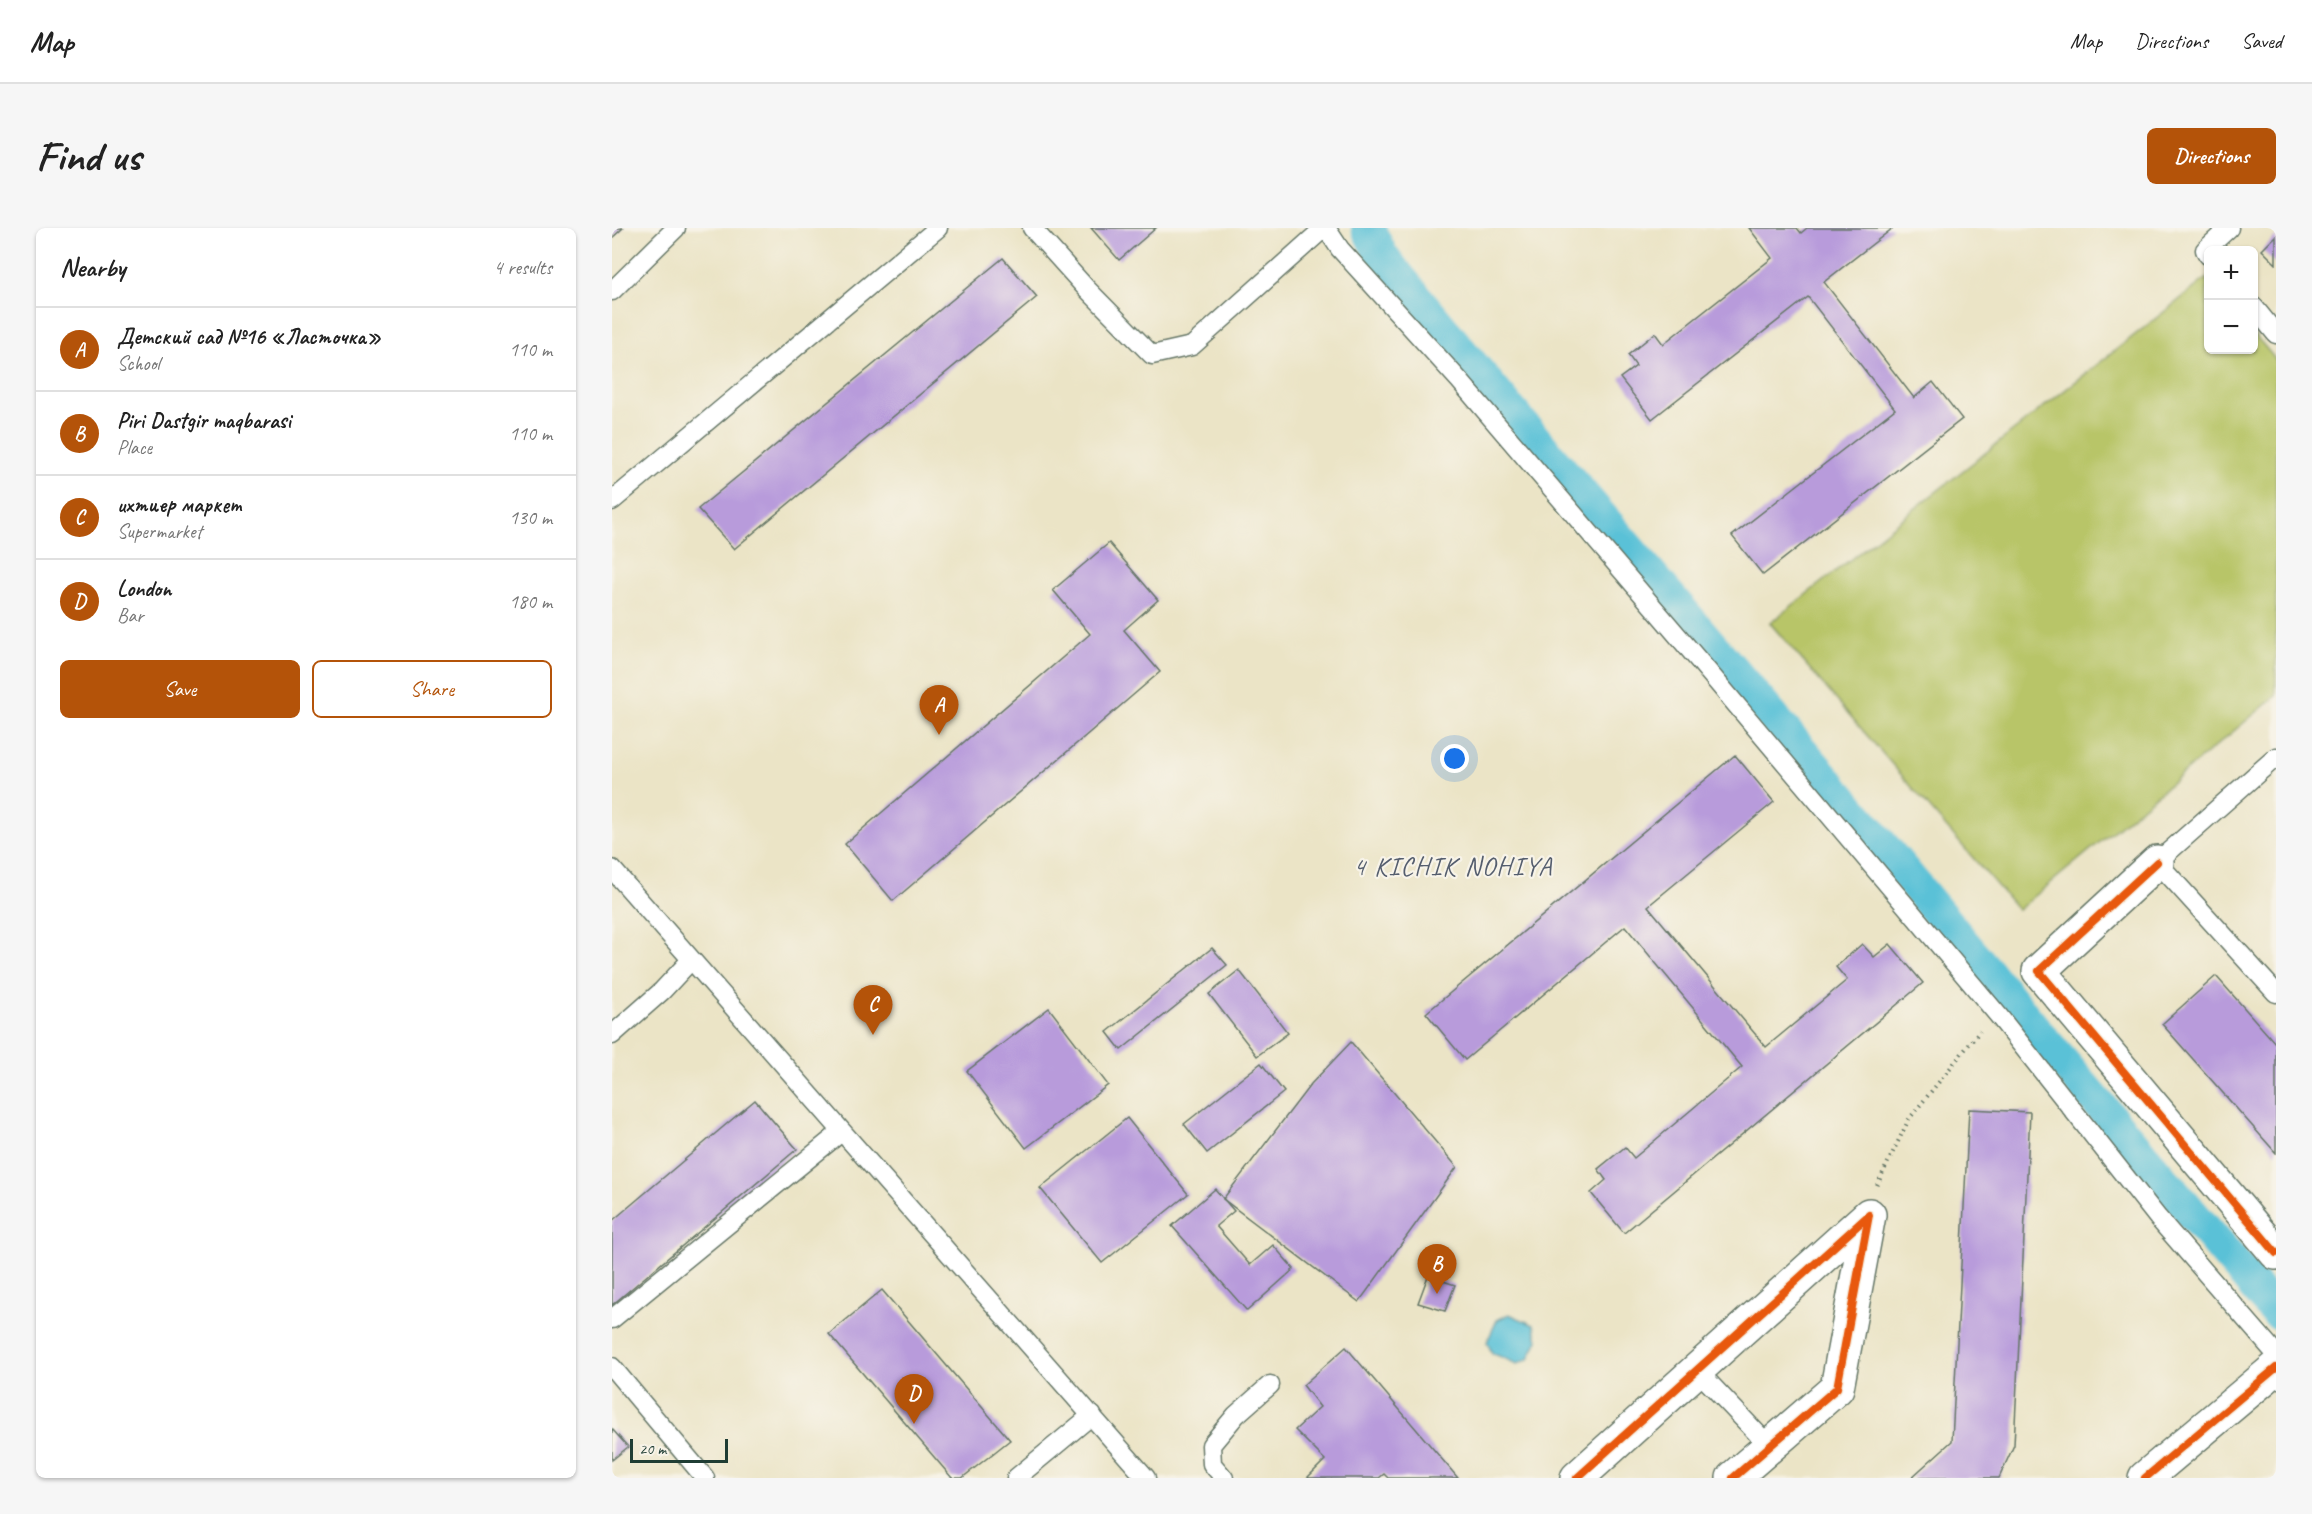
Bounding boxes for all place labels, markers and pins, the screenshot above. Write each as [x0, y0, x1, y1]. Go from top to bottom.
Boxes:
pin: A [920, 686, 958, 735]
pin: C [854, 986, 892, 1035]
pin: B [1418, 1244, 1456, 1294]
pin: D [894, 1374, 934, 1424]

